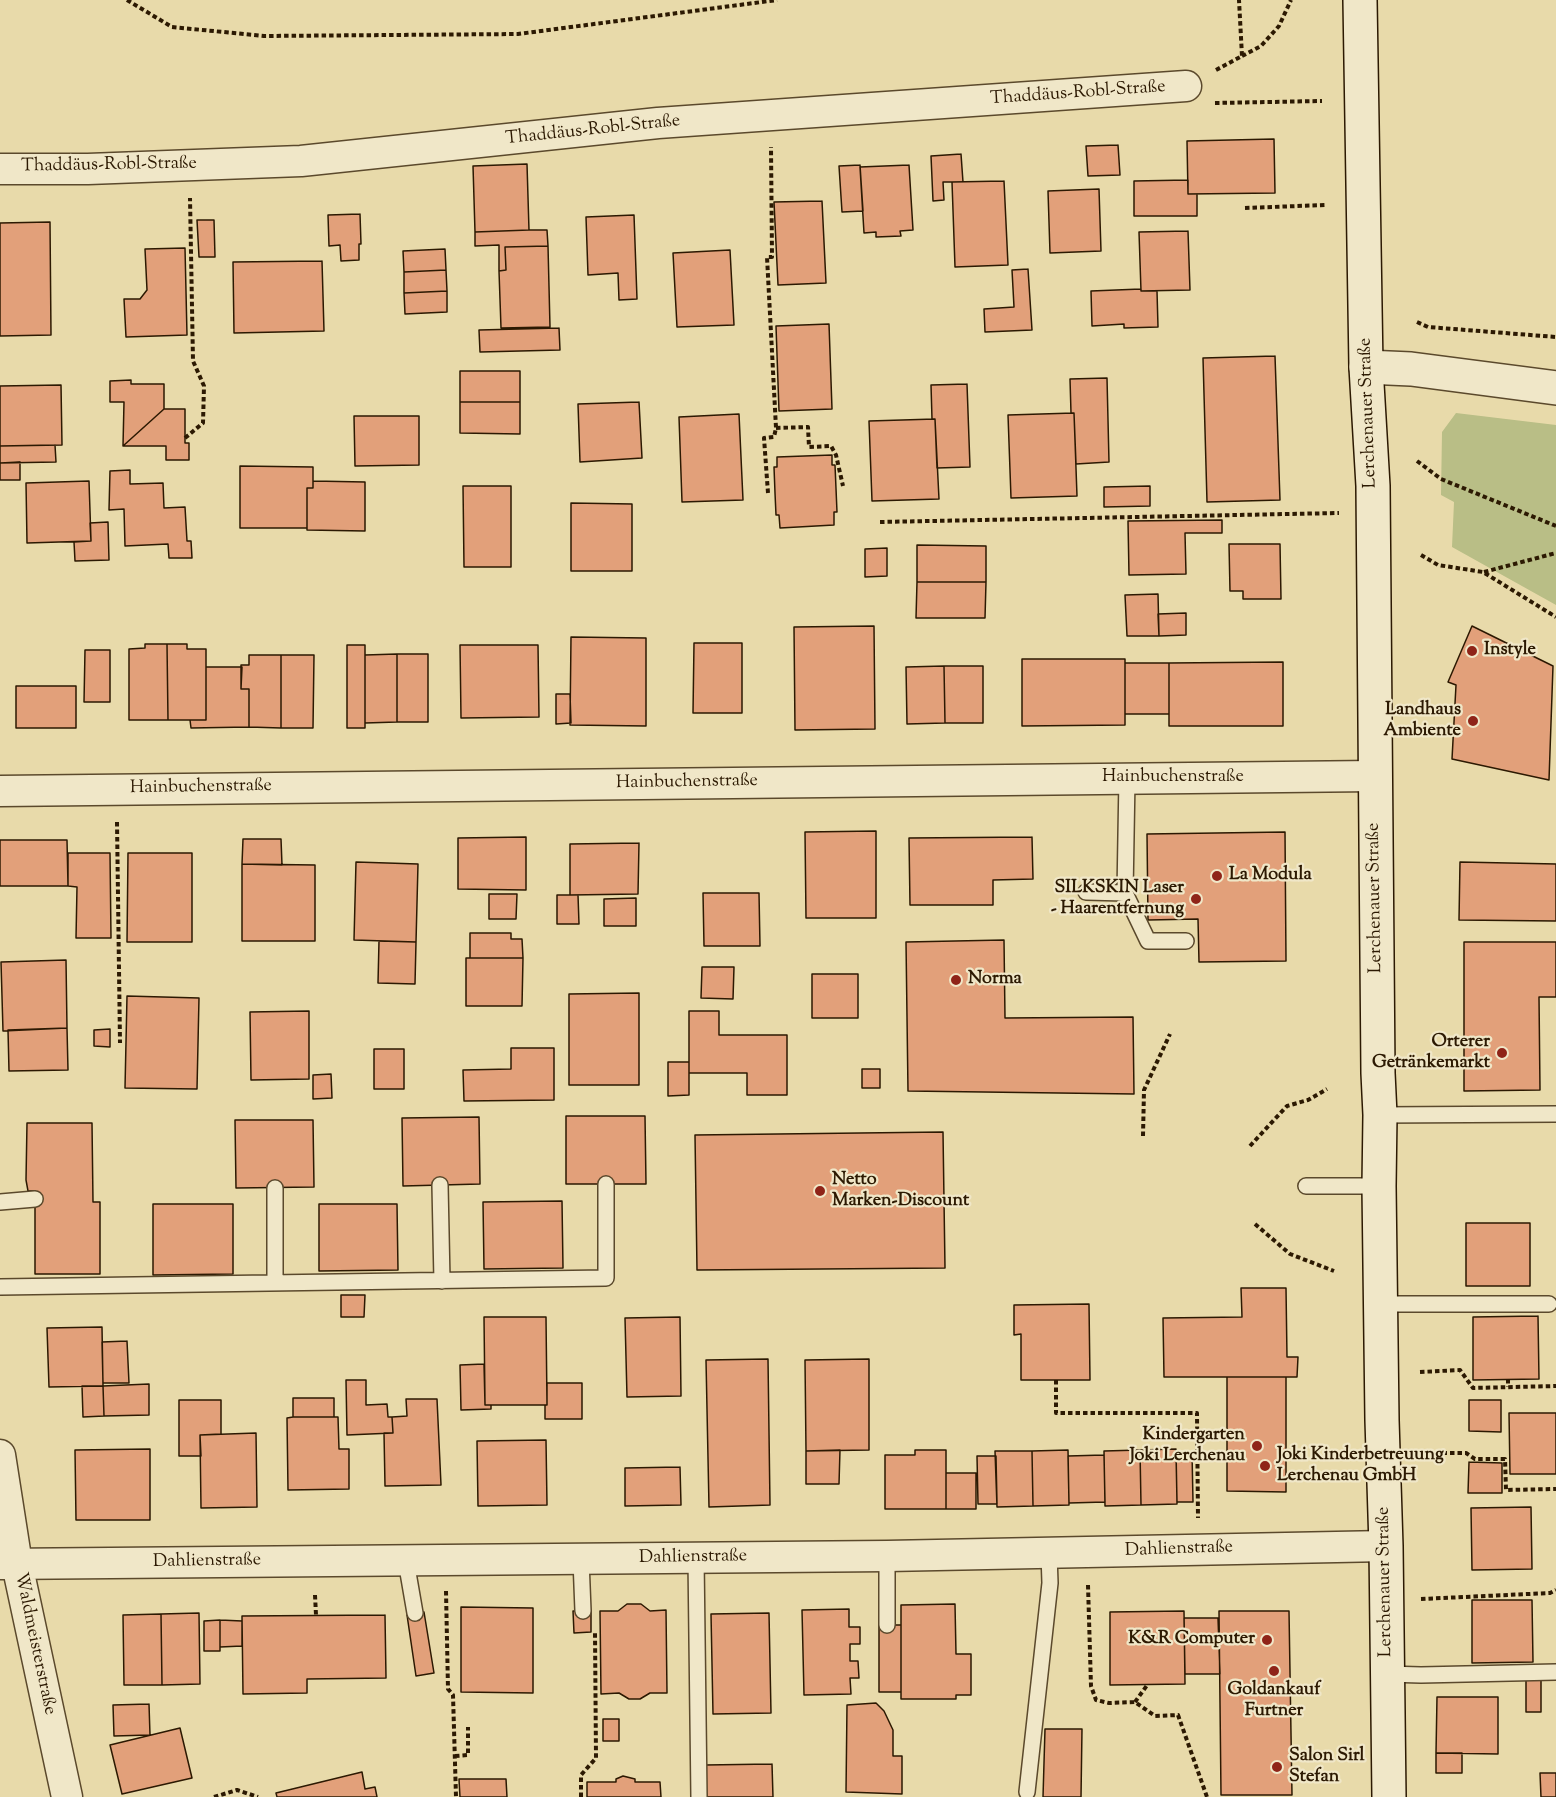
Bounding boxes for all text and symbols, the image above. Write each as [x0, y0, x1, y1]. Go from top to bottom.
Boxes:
street label: Thaddäus-Robl-Straße [990, 77, 1166, 111]
street label: Thaddäus-Robl-Straße [505, 111, 681, 151]
street label: Thaddäus-Robl-Straße [21, 154, 197, 178]
street label: Lerchenauer Straße [1356, 337, 1382, 489]
place label: Instyle [1484, 640, 1536, 662]
marker: Instyle [1465, 644, 1479, 658]
place label: Landhaus Ambiente [1383, 700, 1461, 742]
marker: Landhaus Ambiente [1466, 714, 1480, 728]
street label: Hainbuchenstraße [1102, 767, 1244, 789]
street label: Hainbuchenstraße [616, 771, 758, 795]
street label: Hainbuchenstraße [130, 776, 272, 800]
street label: Lerchenauer Straße [1364, 823, 1388, 973]
place label: La Modula [1229, 865, 1312, 887]
marker: La Modula [1210, 869, 1224, 883]
place label: SILKSKIN Laser - Haarentfernung [1051, 878, 1184, 920]
marker: SILKSKIN Laser - Haarentfernung [1189, 892, 1203, 906]
place label: Norma [968, 969, 1022, 991]
marker: Norma [949, 973, 963, 987]
place label: Orterer Getränkemarkt [1372, 1032, 1490, 1074]
marker: Orterer Getränkemarkt [1495, 1046, 1509, 1060]
place label: Netto Marken-Discount [832, 1170, 969, 1212]
marker: Netto Marken-Discount [813, 1184, 827, 1198]
place label: Kindergarten Joki Lerchenau [1129, 1425, 1245, 1468]
marker: Kindergarten Joki Lerchenau [1250, 1439, 1264, 1453]
place label: Joki Kinderbetreuung Lerchenau GmbH [1277, 1445, 1444, 1488]
marker: Joki Kinderbetreuung Lerchenau GmbH [1258, 1459, 1272, 1473]
street label: Lerchenauer Straße [1374, 1507, 1398, 1657]
street label: Dahlienstraße [1124, 1537, 1234, 1563]
street label: Dahlienstraße [639, 1546, 747, 1570]
street label: Dahlienstraße [153, 1550, 261, 1574]
street label: Waldmeisterstraße [8, 1571, 60, 1717]
place label: K&R Computer [1128, 1629, 1255, 1651]
marker: K&R Computer [1260, 1633, 1274, 1647]
marker: Goldankauf Furtner [1267, 1664, 1281, 1678]
place label: Goldankauf Furtner [1228, 1680, 1320, 1722]
place label: Salon Sirl Stefan [1289, 1746, 1365, 1788]
marker: Salon Sirl Stefan [1270, 1760, 1284, 1774]

